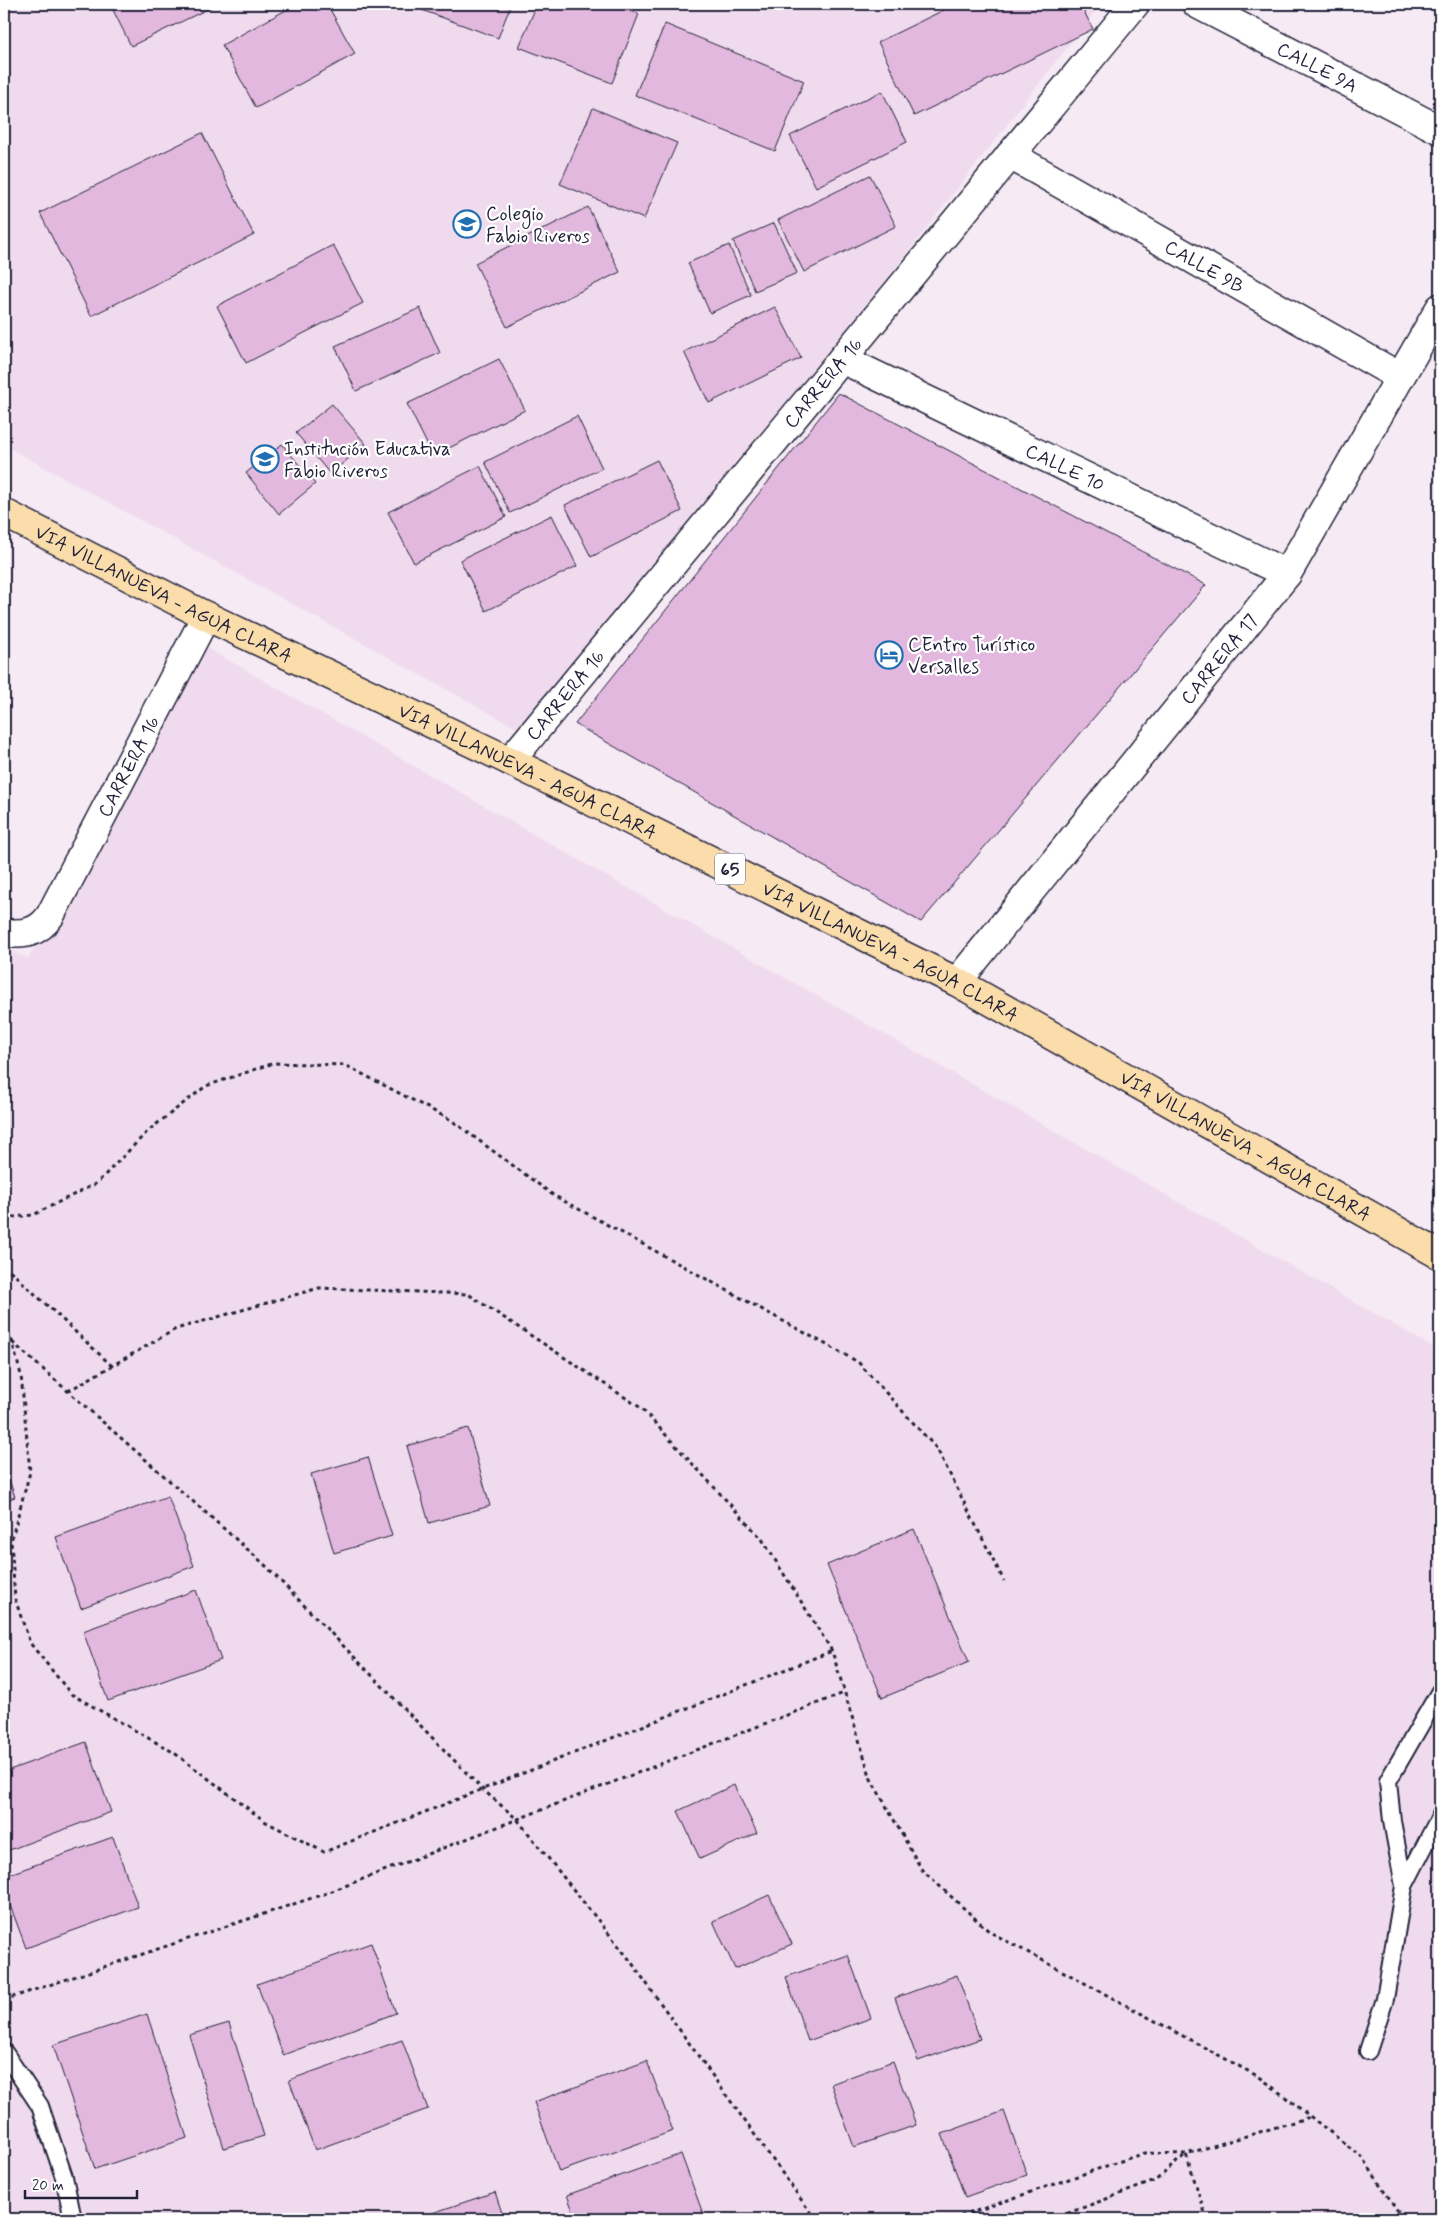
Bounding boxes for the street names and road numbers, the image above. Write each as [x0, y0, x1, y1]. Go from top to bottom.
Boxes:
street label: CALLE 9A [1272, 37, 1362, 99]
street label: CALLE 9B [1160, 235, 1248, 300]
street label: CARRERA 16 [779, 333, 869, 434]
street label: CALLE 10 [1021, 438, 1108, 498]
street label: VIA VILLANUEVA - AGUA CLARA [30, 520, 296, 669]
street label: CARRERA 17 [1176, 609, 1264, 710]
street label: CARRERA 16 [521, 645, 611, 746]
street label: VIA VILLANUEVA - AGUA CLARA [394, 699, 661, 846]
street label: CARRERA 16 [93, 712, 166, 822]
road number: 65 [715, 854, 745, 884]
street label: VIA VILLANUEVA - AGUA CLARA [758, 877, 1023, 1028]
street label: VIA VILLANUEVA - AGUA CLARA [1115, 1066, 1375, 1227]

